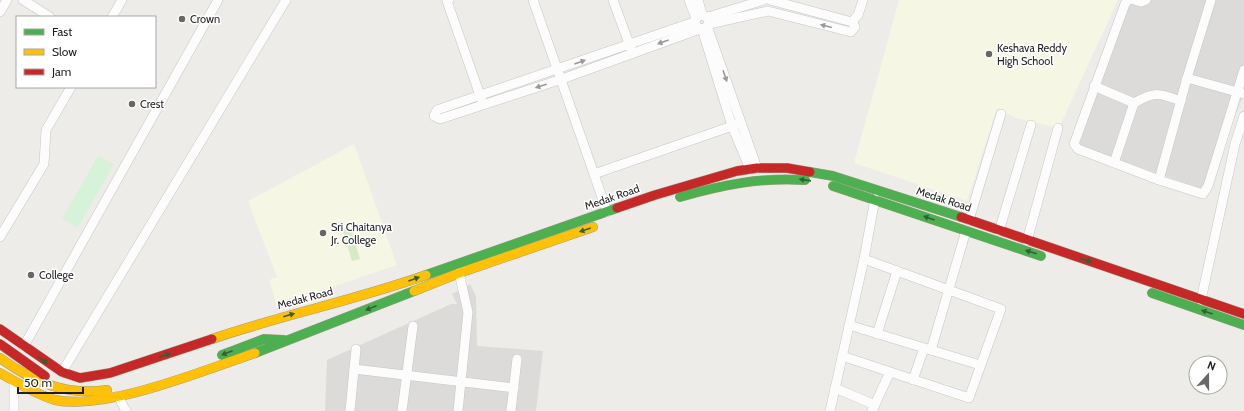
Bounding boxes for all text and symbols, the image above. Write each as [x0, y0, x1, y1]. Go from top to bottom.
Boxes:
place label: Crown [190, 12, 220, 26]
marker: Crown [177, 14, 187, 24]
legend [16, 16, 156, 88]
one-way arrow [820, 23, 832, 29]
text: Fast [52, 24, 72, 39]
one-way arrow [657, 40, 669, 46]
place label: Keshava Reddy High School [997, 41, 1067, 68]
text: Slow [52, 44, 77, 59]
marker: Keshava Reddy High School [984, 49, 994, 59]
one-way arrow [574, 59, 586, 65]
text: Jam [51, 64, 71, 79]
one-way arrow [722, 71, 728, 83]
one-way arrow [534, 83, 546, 89]
place label: Crest [140, 97, 164, 111]
marker: Crest [127, 99, 137, 109]
one-way arrow [799, 177, 811, 183]
street label: Medak Road [583, 181, 641, 213]
street label: Medak Road [915, 184, 973, 214]
one-way arrow [923, 215, 935, 221]
place label: Sri Chaitanya Jr. College [330, 220, 392, 247]
one-way arrow [579, 227, 591, 233]
marker: Sri Chaitanya Jr. College [318, 228, 328, 238]
one-way arrow [1025, 249, 1037, 255]
one-way arrow [1080, 258, 1092, 264]
place label: College [39, 268, 74, 282]
marker: College [26, 270, 36, 280]
one-way arrow [408, 276, 420, 282]
street label: Medak Road [276, 284, 334, 312]
one-way arrow [365, 306, 377, 312]
one-way arrow [1201, 309, 1213, 315]
one-way arrow [283, 312, 295, 318]
one-way arrow [221, 351, 233, 357]
one-way arrow [159, 352, 171, 358]
north arrow [1188, 355, 1228, 395]
one-way arrow [37, 356, 48, 364]
text: N [1205, 358, 1218, 374]
scale bar [18, 369, 83, 395]
text: 50 m [24, 375, 52, 390]

